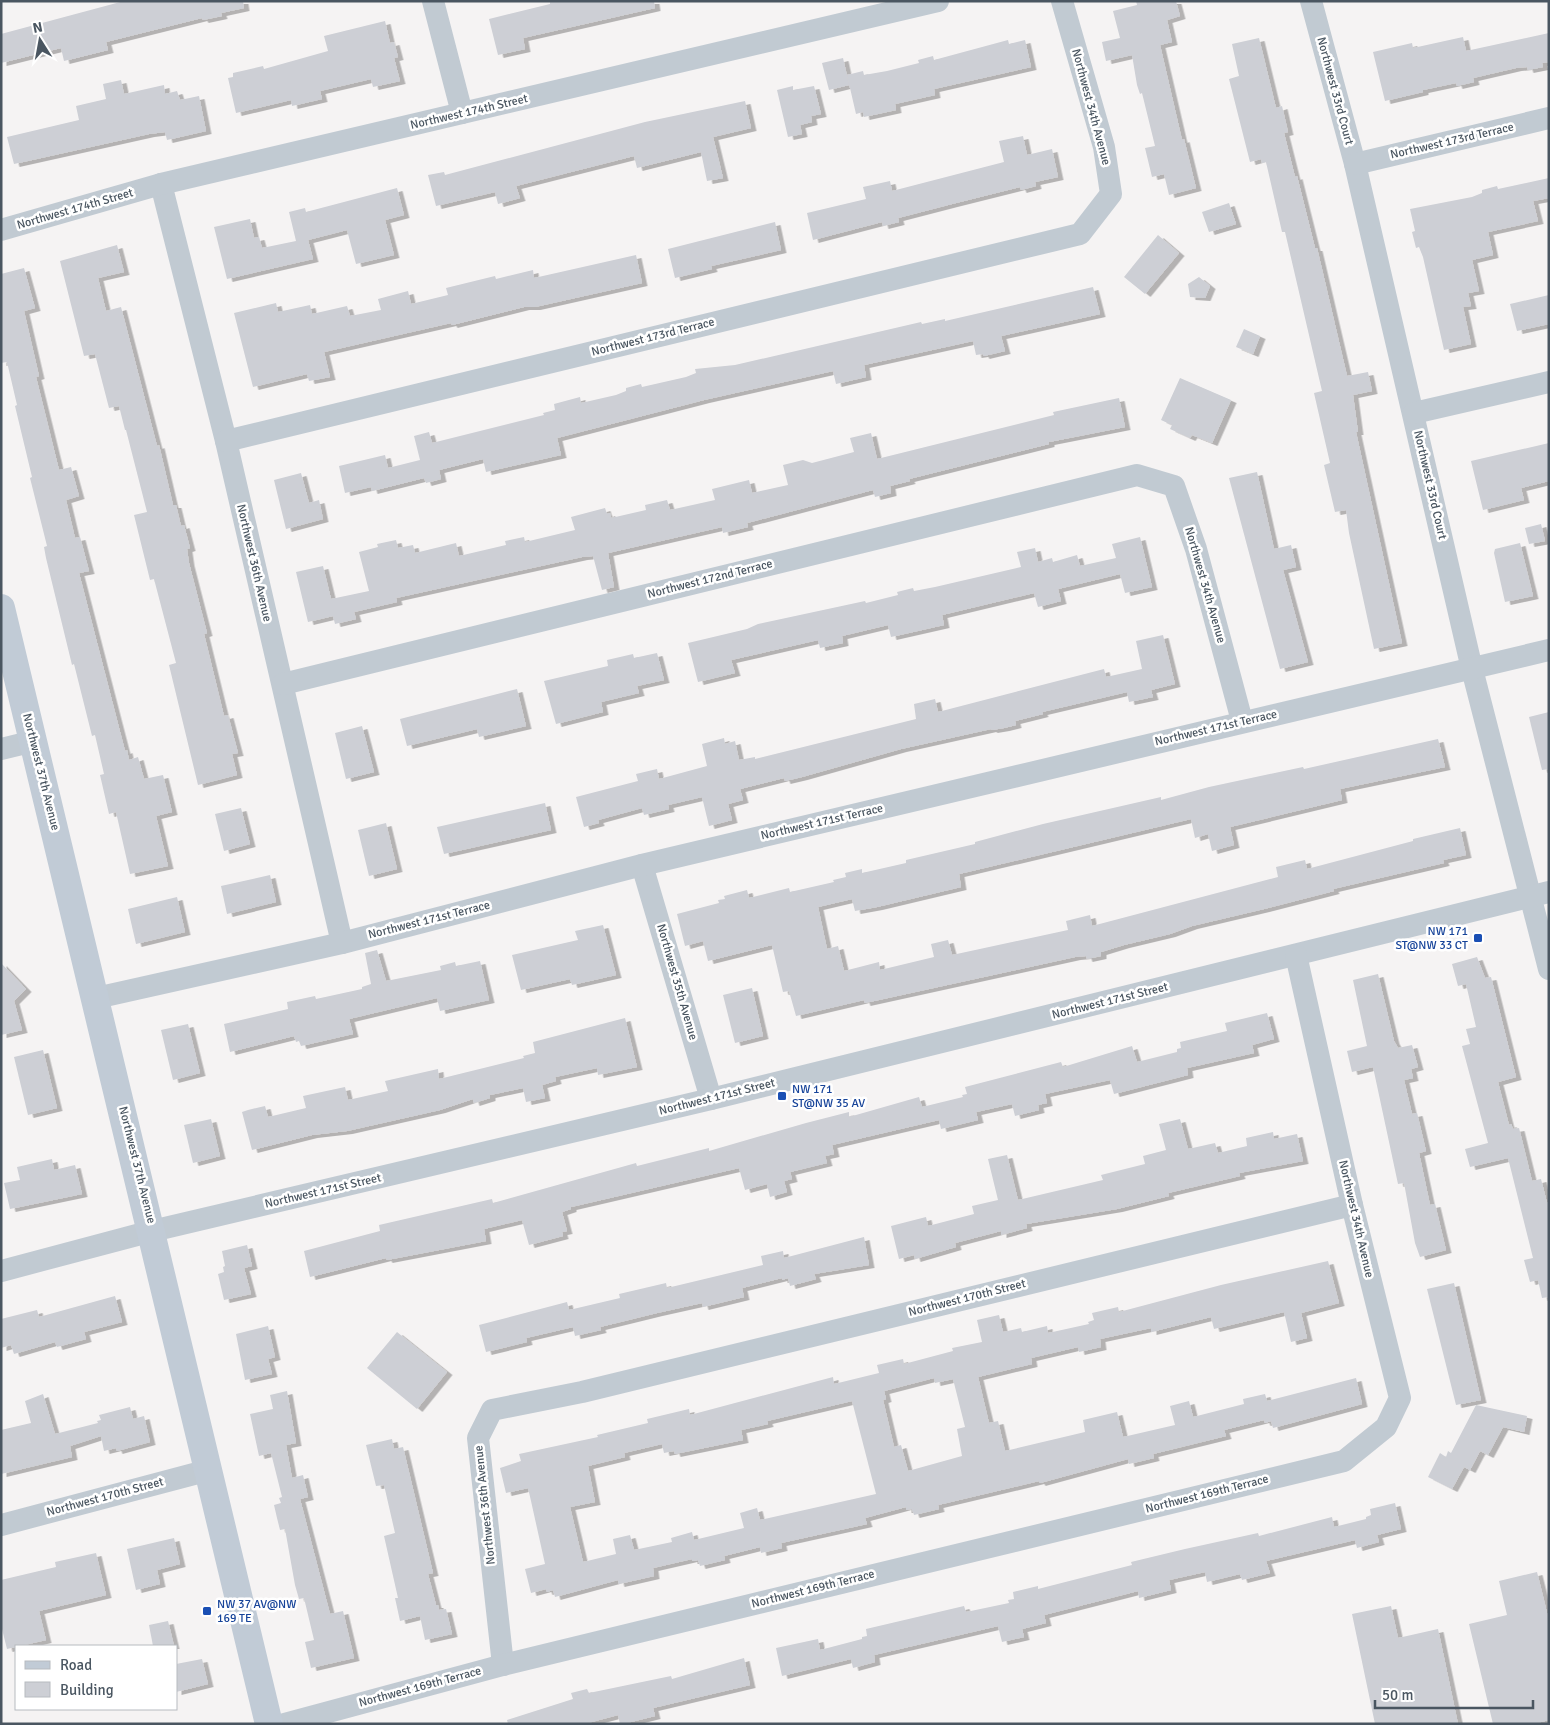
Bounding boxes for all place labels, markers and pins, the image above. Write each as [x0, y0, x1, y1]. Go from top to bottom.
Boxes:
place label: NW 171 ST@NW 33 CT [1395, 924, 1468, 953]
marker: NW 171 ST@NW 33 CT [1472, 932, 1484, 944]
place label: NW 171 ST@NW 35 AV [792, 1082, 865, 1111]
marker: NW 171 ST@NW 35 AV [776, 1090, 788, 1102]
place label: NW 37 AV@NW 169 TE [217, 1597, 296, 1626]
marker: NW 37 AV@NW 169 TE [201, 1605, 213, 1617]

